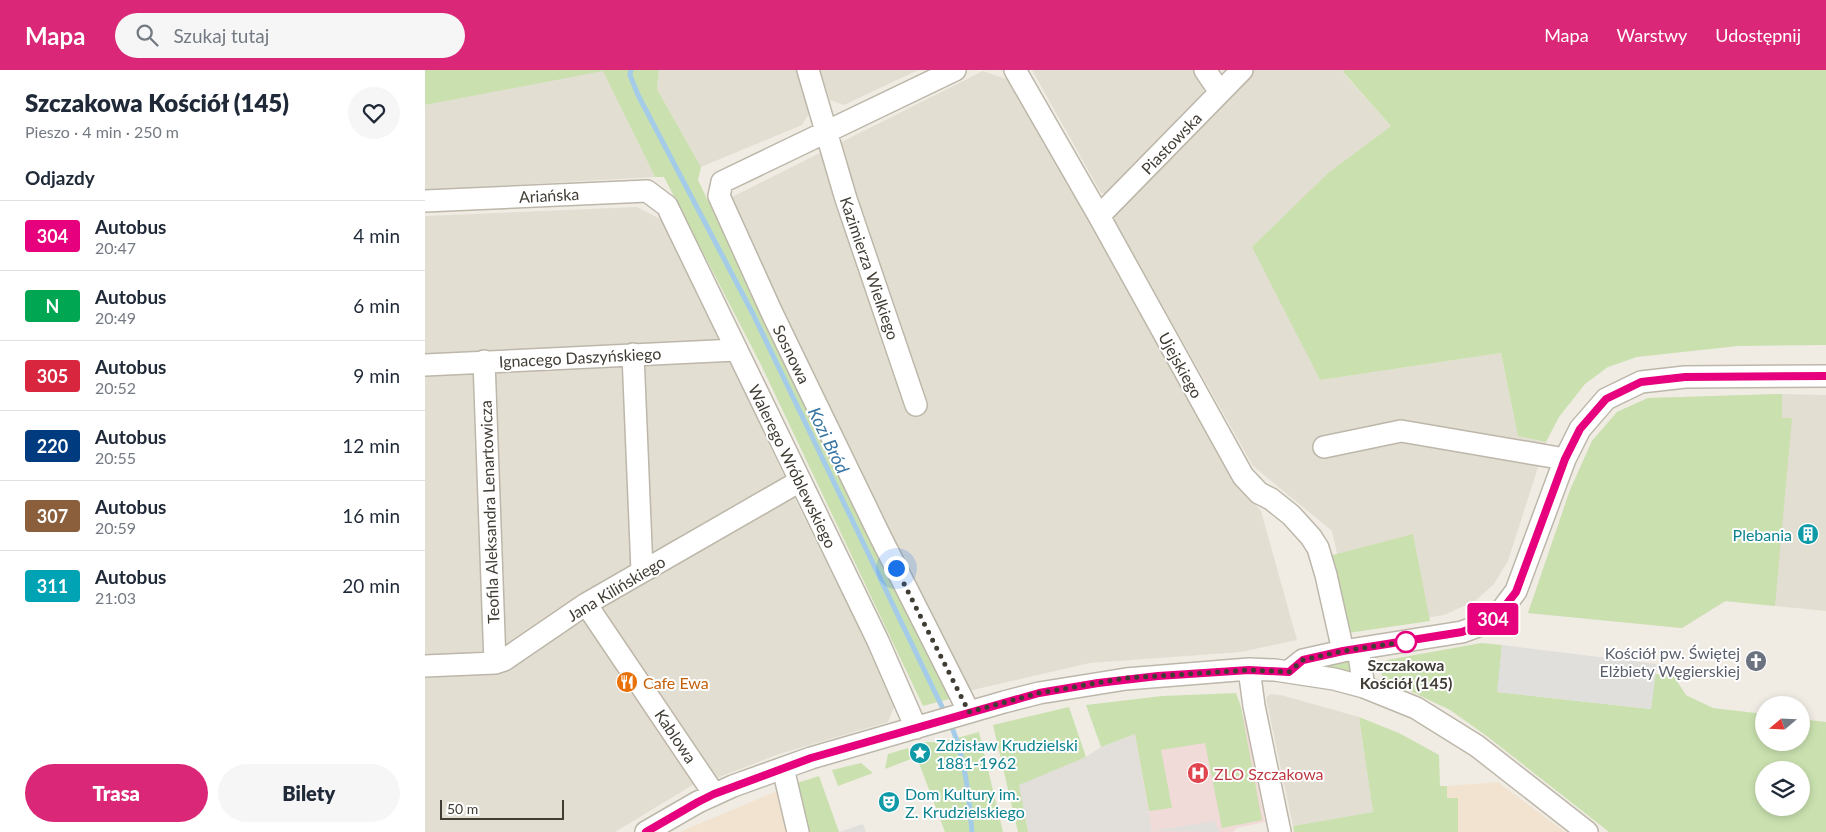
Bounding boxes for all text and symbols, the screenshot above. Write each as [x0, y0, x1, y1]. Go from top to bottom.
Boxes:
search box [115, 13, 465, 58]
text: Mapa [25, 21, 85, 50]
icon: search [133, 21, 161, 49]
text: Szukaj tutaj [173, 24, 269, 47]
text: Mapa [1544, 24, 1589, 46]
text: Warstwy [1617, 24, 1687, 46]
text: Udostępnij [1715, 24, 1801, 46]
button: heart [348, 87, 400, 139]
text: Szczakowa Kościół (145) [25, 88, 289, 117]
street label: Piastowska [1137, 108, 1205, 178]
text: Pieszo · 4 min · 250 m [25, 122, 179, 141]
text: Odjazdy [25, 166, 95, 189]
street label: Ariańska [518, 184, 580, 206]
street label: Kazimierza Wielkiego [837, 194, 903, 342]
text: Autobus [95, 215, 166, 238]
text: 4 min [353, 224, 400, 247]
text: 304 [37, 225, 68, 247]
text: 20:47 [95, 238, 136, 257]
text: Autobus [95, 285, 166, 308]
text: 6 min [353, 294, 400, 317]
text: N [46, 295, 59, 317]
text: 20:49 [95, 308, 136, 327]
street label: Sosnowa [770, 322, 814, 386]
street label: Ujejskiego [1155, 329, 1207, 401]
street label: Ignacego Daszyńskiego [498, 343, 662, 371]
text: Autobus [95, 355, 166, 378]
text: 9 min [353, 364, 400, 387]
text: 305 [37, 365, 68, 387]
text: 20:52 [95, 378, 136, 397]
street label: Walerego Wróblewskiego [745, 381, 841, 551]
street label: Teofila Aleksandra Lenartowicza [476, 400, 502, 624]
water label: Kozi Bród [804, 403, 855, 477]
text: Autobus [95, 425, 166, 448]
text: 12 min [342, 434, 400, 457]
text: 220 [37, 435, 68, 457]
text: 20:55 [95, 448, 136, 467]
text: Autobus [95, 495, 166, 518]
text: 16 min [342, 504, 400, 527]
text: 307 [37, 505, 68, 527]
text: 20:59 [95, 518, 136, 537]
building icon: Plebania [1796, 522, 1820, 546]
place label: Plebania [1733, 525, 1792, 544]
street label: Jana Kilińskiego [564, 551, 668, 625]
your location [884, 556, 909, 581]
text: Autobus [95, 565, 166, 588]
text: 20 min [342, 574, 400, 597]
text: 311 [37, 575, 68, 597]
text: 21:03 [95, 588, 136, 607]
line badge: 304 [1464, 603, 1522, 635]
text: 304 [1477, 608, 1509, 630]
marker: Szczakowa Kościół (145) [1395, 631, 1417, 653]
place label: Kościół pw. Świętej Elżbiety Węgierskiej [1599, 643, 1740, 680]
church icon: Kościół pw. Świętej Elżbiety Węgierskiej [1744, 649, 1768, 673]
place label: Szczakowa Kościół (145) [1360, 655, 1452, 692]
restaurant icon: Cafe Ewa [615, 670, 639, 694]
place label: Cafe Ewa [643, 673, 709, 692]
north arrow [1755, 696, 1810, 751]
map controls [1755, 696, 1810, 816]
street label: Kablowa [651, 706, 701, 766]
place label: Zdzisław Krudzielski 1881-1962 [936, 735, 1078, 772]
place icon: Zdzisław Krudzielski 1881-1962 [908, 741, 932, 765]
hospital icon: ZLO Szczakowa [1186, 761, 1210, 785]
button: layers [1755, 761, 1810, 816]
button: Trasa [25, 764, 208, 822]
button: Bilety [218, 764, 400, 822]
place label: ZLO Szczakowa [1214, 764, 1324, 783]
place label: Dom Kultury im. Z. Krudzielskiego [905, 784, 1025, 821]
theatre icon: Dom Kultury im. Z. Krudzielskiego [877, 790, 901, 814]
scale bar [440, 797, 564, 820]
text: 50 m [447, 800, 478, 817]

